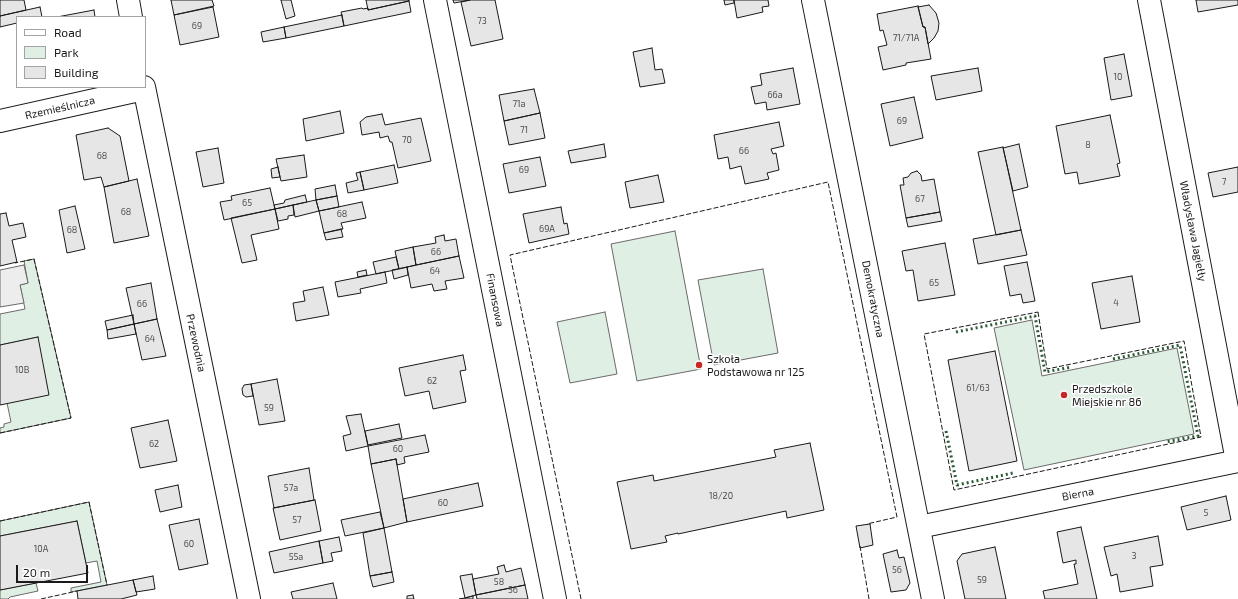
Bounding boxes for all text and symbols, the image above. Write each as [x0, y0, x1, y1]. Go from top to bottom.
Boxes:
legend [16, 16, 146, 88]
house number: 73 [477, 16, 487, 26]
house number: 69 [192, 21, 202, 31]
text: Road [54, 25, 82, 39]
house number: 71/71A [893, 33, 919, 43]
text: Park [54, 45, 79, 59]
text: Building [54, 65, 98, 79]
house number: 10 [1113, 72, 1123, 82]
house number: 66a [767, 90, 783, 100]
street label: Rzemieślnicza [24, 94, 96, 122]
house number: 71a [512, 99, 526, 109]
house number: 69 [897, 116, 907, 126]
house number: 71 [520, 125, 528, 135]
house number: 70 [402, 135, 412, 145]
house number: 8 [1085, 140, 1091, 150]
house number: 66 [739, 146, 749, 156]
house number: 68 [97, 151, 107, 161]
house number: 69 [519, 165, 529, 175]
house number: 7 [1222, 177, 1226, 187]
street label: Władysława Jagiełły [1177, 180, 1209, 282]
house number: 67 [915, 194, 925, 204]
house number: 65 [242, 198, 252, 208]
house number: 68 [121, 207, 131, 217]
house number: 68 [337, 209, 347, 219]
house number: 69A [539, 224, 555, 234]
house number: 68 [67, 225, 77, 235]
house number: 66 [431, 247, 441, 257]
street label: Demokratyczna [859, 259, 887, 339]
house number: 64 [430, 266, 440, 276]
street label: Finansowa [483, 272, 507, 328]
house number: 65 [929, 278, 939, 288]
house number: 4 [1113, 298, 1119, 308]
house number: 66 [137, 299, 147, 309]
street label: Przewodnia [183, 313, 209, 373]
house number: 64 [145, 334, 155, 344]
place label: Szkoła Podstawowa nr 125 [707, 352, 804, 378]
marker: Szkoła Podstawowa nr 125 [694, 360, 704, 370]
house number: 10B [15, 365, 29, 375]
house number: 62 [427, 376, 437, 386]
place label: Przedszkole Miejskie nr 86 [1072, 382, 1142, 408]
house number: 61/63 [966, 383, 990, 393]
marker: Przedszkole Miejskie nr 86 [1059, 390, 1069, 400]
house number: 59 [264, 403, 274, 413]
house number: 62 [149, 439, 159, 449]
house number: 60 [393, 444, 403, 454]
house number: 57a [284, 483, 298, 493]
street label: Bierna [1061, 484, 1095, 504]
house number: 18/20 [709, 491, 733, 501]
house number: 60 [438, 498, 448, 508]
house number: 5 [1204, 508, 1208, 518]
house number: 57 [292, 515, 302, 525]
house number: 60 [184, 539, 194, 549]
house number: 10A [34, 544, 48, 554]
house number: 3 [1131, 551, 1137, 561]
house number: 55a [289, 552, 303, 562]
scale bar [18, 557, 90, 583]
text: 20 m [23, 565, 50, 579]
house number: 56 [892, 565, 902, 575]
house number: 59 [977, 575, 987, 585]
house number: 58 [494, 577, 504, 587]
house number: 56 [508, 585, 518, 595]

